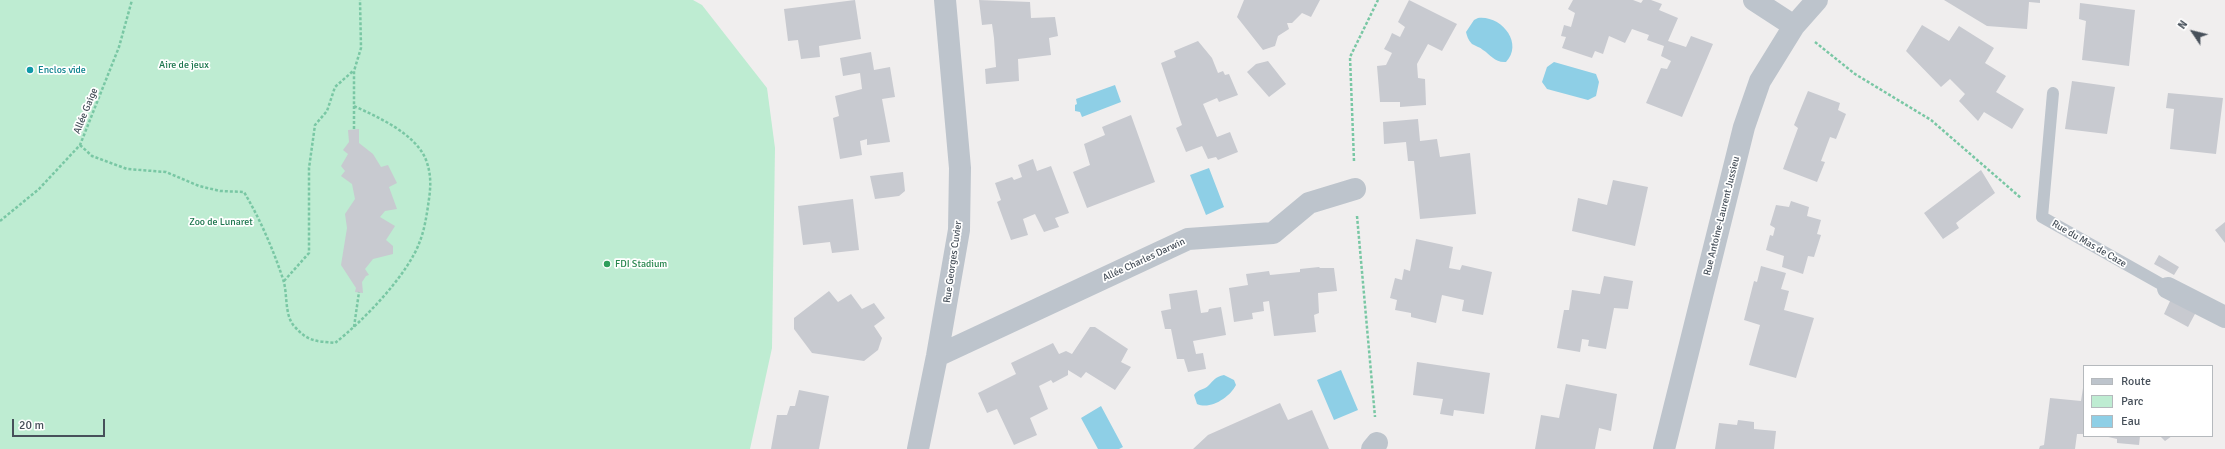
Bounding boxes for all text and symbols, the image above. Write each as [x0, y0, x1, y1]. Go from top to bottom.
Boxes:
north arrow [2173, 12, 2213, 52]
text: N [2175, 18, 2190, 32]
park label: Aire de jeux [159, 59, 209, 71]
place label: Enclos vide [38, 64, 86, 76]
marker: Enclos vide [25, 65, 35, 75]
street label: Allée Gaige [71, 86, 101, 136]
street label: Rue Antoine-Laurent Jussieu [1701, 155, 1743, 277]
park label: Zoo de Lunaret [189, 216, 253, 228]
street label: Rue du Mas de Caze [2050, 218, 2128, 270]
street label: Rue Georges Cuvier [941, 220, 965, 304]
street label: Allée Charles Darwin [1101, 236, 1187, 284]
place label: FDI Stadium [615, 258, 667, 270]
marker: FDI Stadium [602, 259, 612, 269]
legend [2083, 365, 2213, 437]
text: Route [2121, 374, 2151, 389]
text: Parc [2121, 394, 2143, 409]
scale bar [14, 411, 107, 437]
text: Eau [2121, 414, 2140, 429]
text: 20 m [19, 418, 44, 433]

